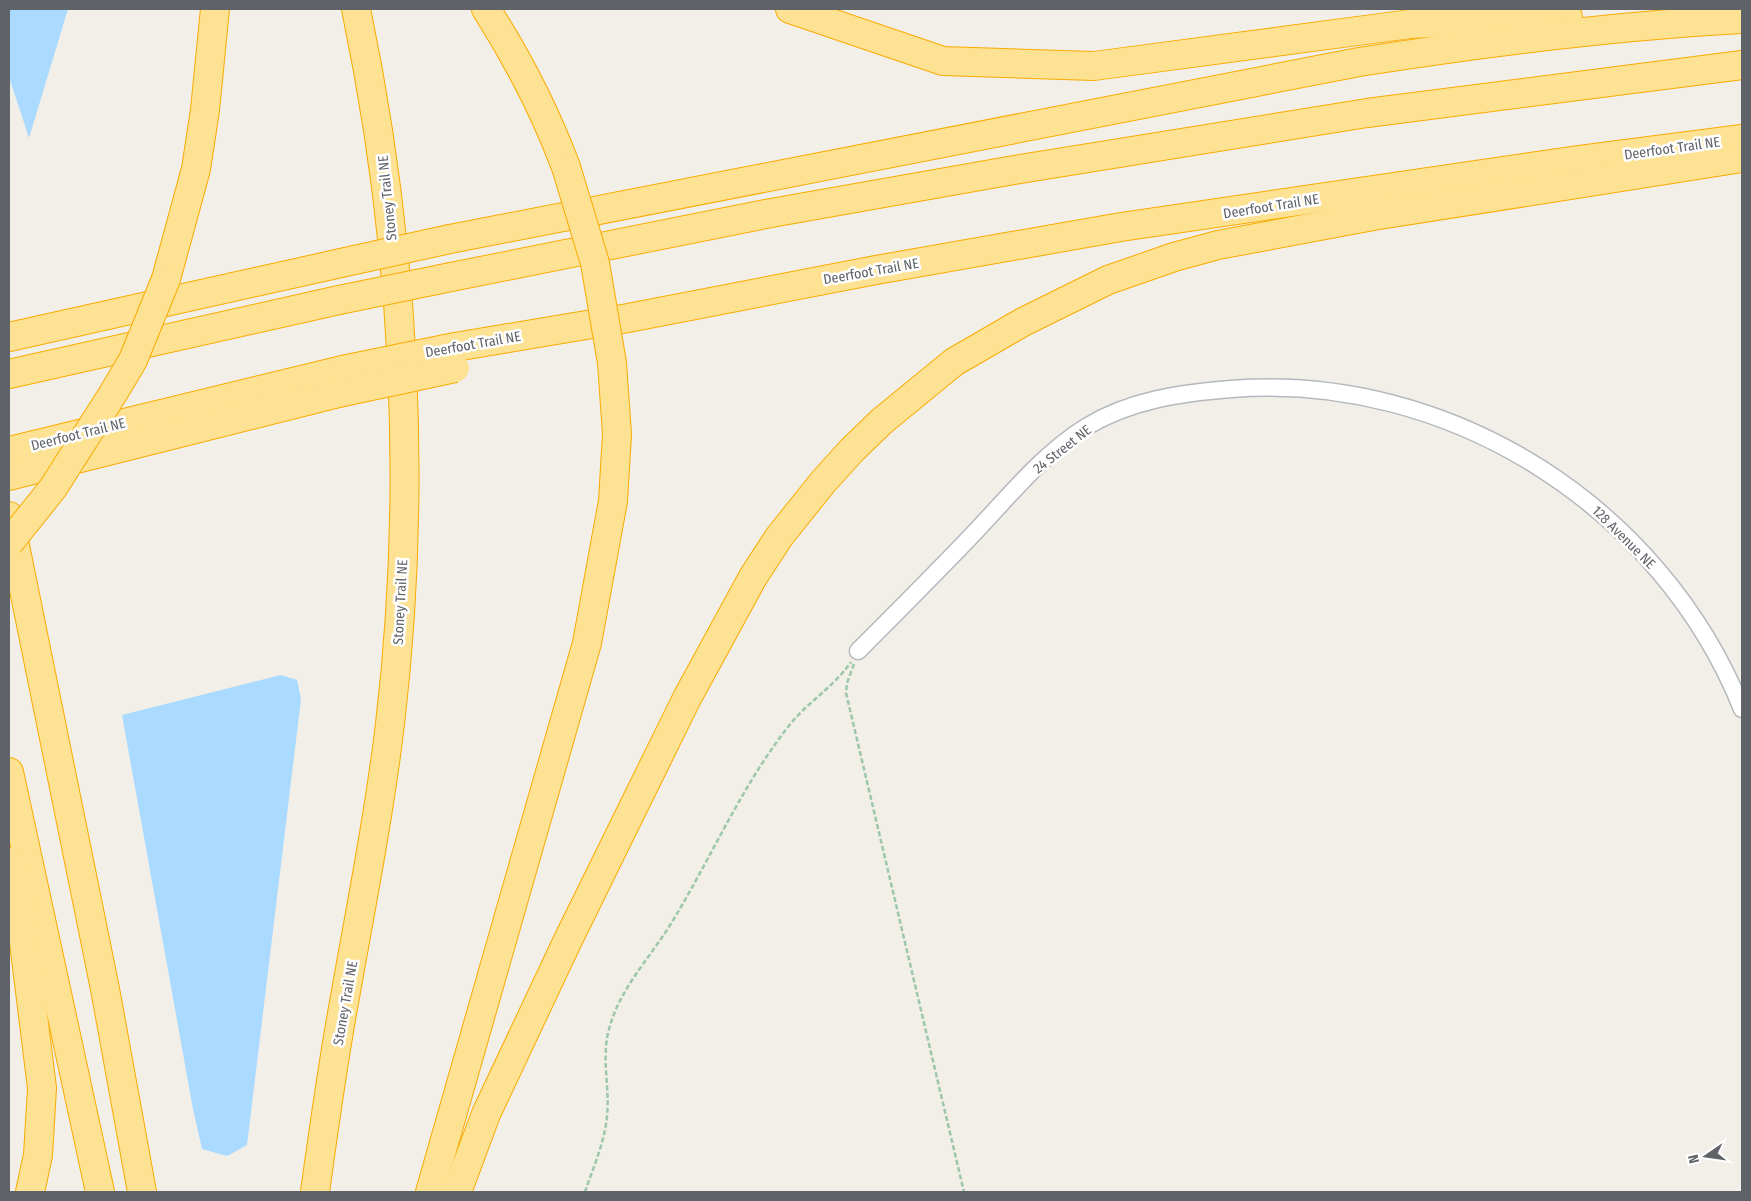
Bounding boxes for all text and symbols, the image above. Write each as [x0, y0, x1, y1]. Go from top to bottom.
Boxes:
street label: Deerfoot Trail NE [1623, 133, 1721, 164]
street label: Stoney Trail NE [375, 154, 400, 241]
street label: Deerfoot Trail NE [1222, 190, 1321, 222]
street label: Deerfoot Trail NE [822, 255, 921, 288]
street label: Deerfoot Trail NE [424, 328, 523, 361]
street label: Deerfoot Trail NE [29, 414, 127, 454]
street label: 24 Street NE [1030, 421, 1095, 477]
street label: 128 Avenue NE [1589, 502, 1659, 573]
street label: Stoney Trail NE [390, 559, 411, 645]
street label: Stoney Trail NE [330, 959, 361, 1047]
north arrow [1681, 1131, 1731, 1181]
text: N [1685, 1153, 1703, 1165]

